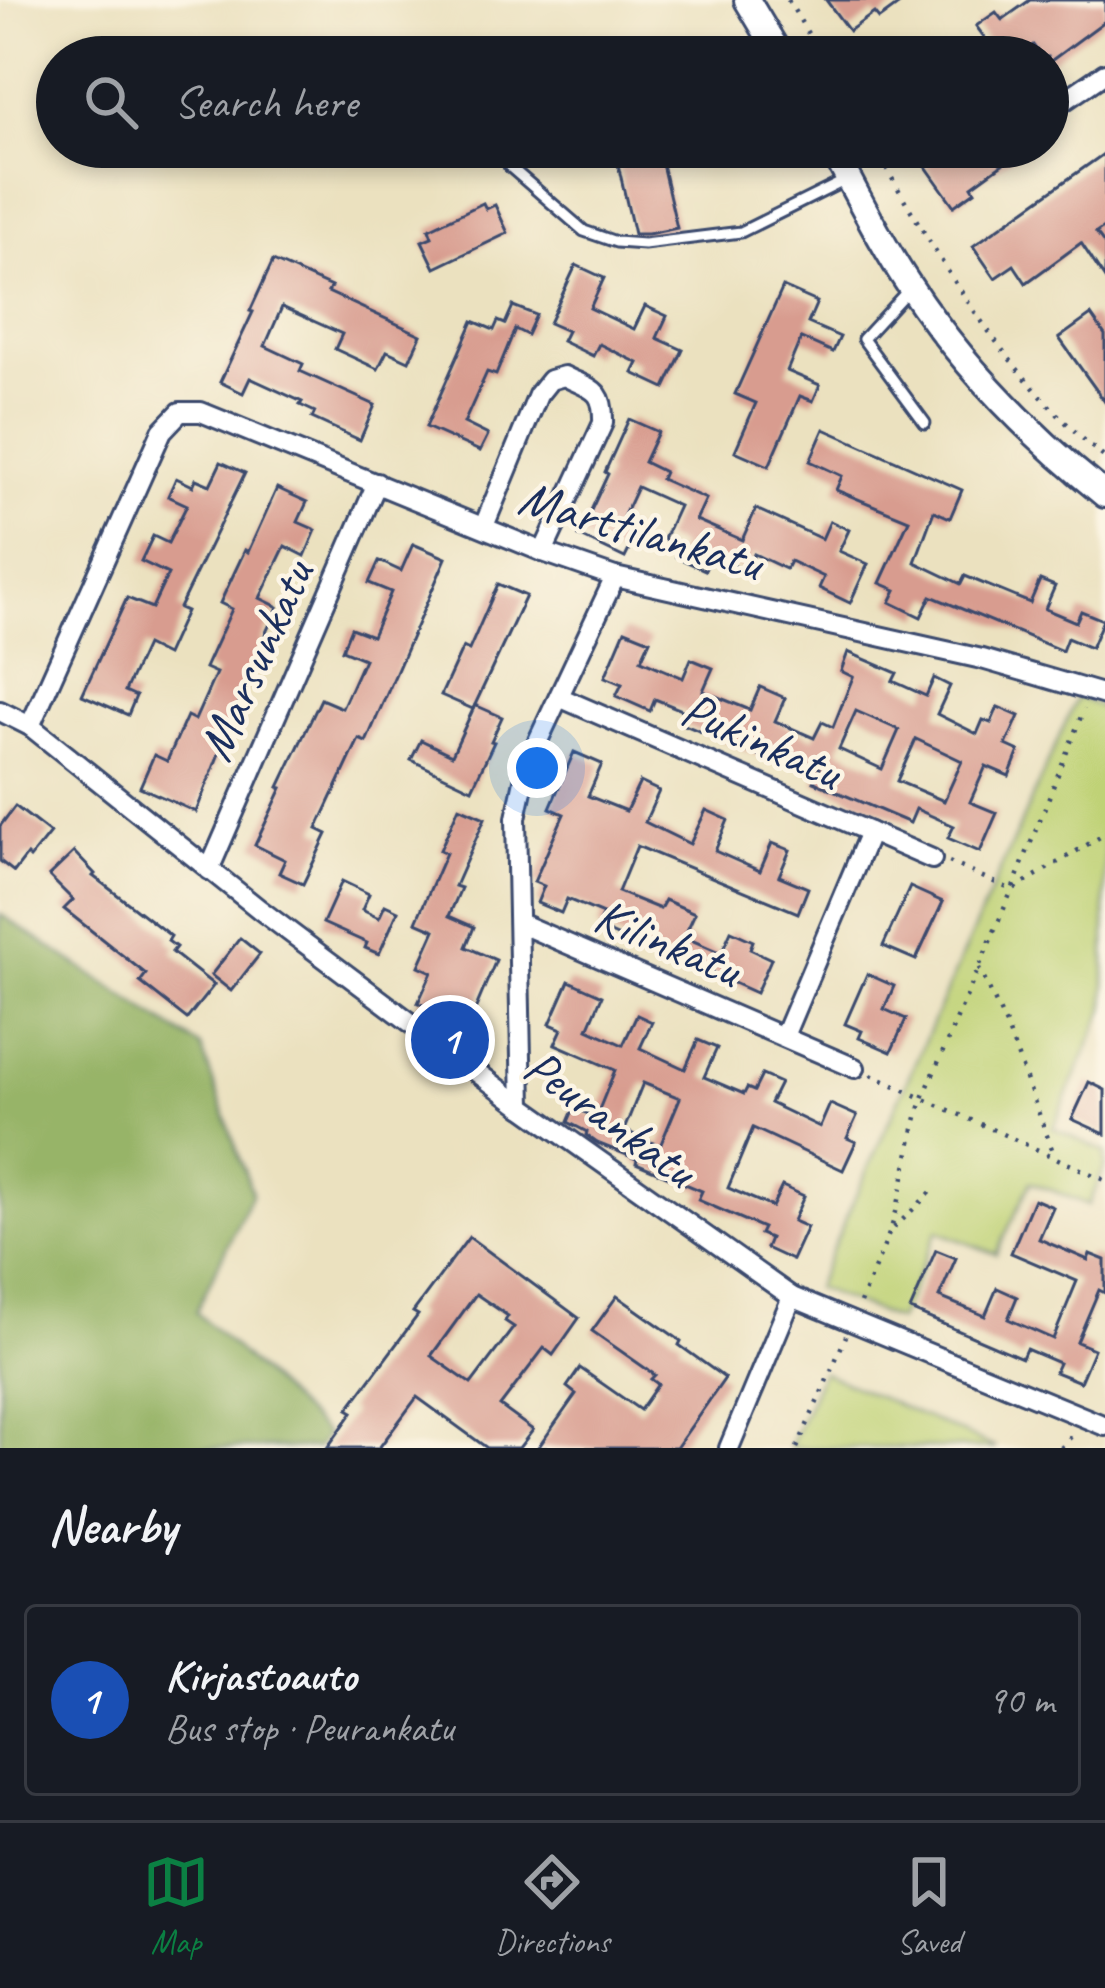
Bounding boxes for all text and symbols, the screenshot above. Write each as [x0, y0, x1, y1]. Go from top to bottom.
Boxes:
search box [36, 36, 1069, 168]
icon: search [78, 69, 144, 135]
text: Search here [174, 74, 357, 131]
street label: Marttilankatu [512, 465, 773, 596]
street label: Marsunkatu [183, 548, 329, 770]
street label: Pukinkatu [672, 677, 854, 805]
your location [507, 738, 567, 798]
street label: Kilinkatu [585, 883, 753, 1002]
pin: 1 [411, 995, 489, 1085]
street label: Peurankatu [512, 1034, 711, 1203]
text: Nearby [48, 1494, 176, 1558]
text: Kirjastoauto [165, 1647, 356, 1704]
text: 1 [81, 1676, 99, 1725]
text: 90 m [988, 1676, 1054, 1725]
text: Bus stop · Peurankatu [165, 1704, 454, 1753]
tab: Map [143, 1849, 209, 1963]
tab: Directions [495, 1849, 610, 1963]
tab: Saved [896, 1849, 962, 1963]

